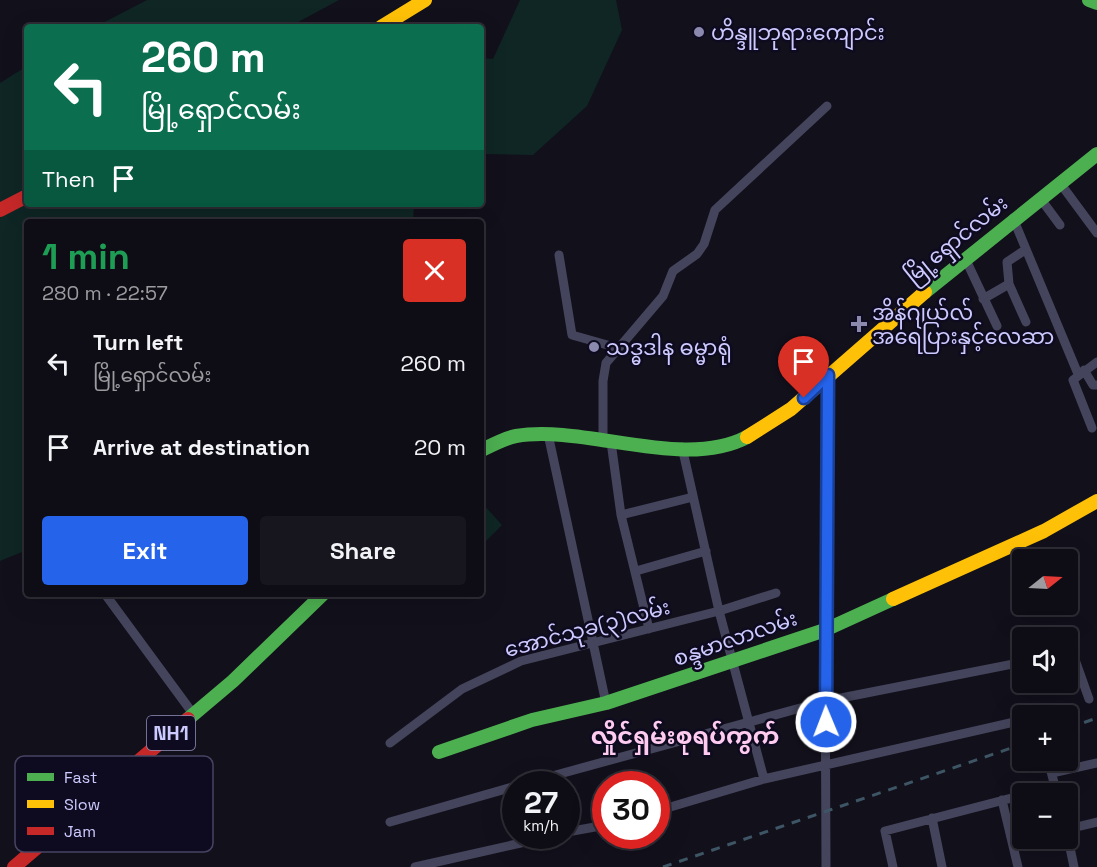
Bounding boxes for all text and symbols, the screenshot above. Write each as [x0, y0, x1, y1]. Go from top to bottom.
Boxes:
place label: ဟိန္ဒူဘုရားကျောင်း [711, 17, 885, 51]
marker: ဟိန္ဒူဘုရားကျောင်း [692, 25, 706, 39]
text: 260 m [141, 31, 266, 84]
icon: left [42, 48, 120, 126]
text: မြို့ရှောင်လမ်း [141, 92, 301, 127]
icon: arrive [107, 162, 140, 195]
text: Then [42, 165, 95, 193]
street label: မြို့ရှောင်လမ်း [898, 188, 1015, 292]
text: 1 min [42, 234, 130, 280]
button: close [403, 239, 466, 302]
text: 280 m · 22:57 [42, 280, 168, 306]
place label: အိန်ဂျယ်လ် အရေပြားနှင့်လေဆာ [872, 297, 1054, 354]
marker: အိန်ဂျယ်လ် အရေပြားနှင့်လေဆာ [850, 315, 868, 333]
text: Turn left [93, 328, 183, 356]
place label: သဒ္ဓဒါန ဓမ္မာရုံ [606, 333, 732, 365]
pin [778, 336, 829, 398]
marker: သဒ္ဓဒါန ဓမ္မာရုံ [587, 340, 601, 354]
icon: arrive [787, 345, 820, 378]
icon: left [42, 347, 75, 380]
text: 260 m [401, 349, 466, 377]
text: မြို့ရှောင်လမ်း [93, 362, 211, 388]
icon: arrive [42, 431, 75, 464]
text: Arrive at destination [93, 433, 310, 461]
text: 20 m [414, 433, 466, 461]
button: Exit [42, 516, 248, 585]
button: Share [260, 516, 466, 585]
north arrow [1012, 549, 1078, 615]
map controls [1012, 549, 1078, 849]
street label: အောင်သုခ(၃)လမ်း [501, 591, 674, 667]
street label: စန္ဒမာလာလမ်း [669, 602, 802, 676]
button: sound [1012, 627, 1078, 693]
position arrow [794, 690, 858, 754]
button: + [1012, 705, 1078, 771]
road number: NH1 [147, 716, 195, 750]
district label: လှိုင်ရှမ်းစုရပ်ကွက် [591, 720, 779, 755]
legend [15, 756, 213, 852]
text: Fast [64, 767, 97, 788]
speed limit sign: 30 [592, 771, 670, 849]
text: 27 [524, 783, 558, 822]
button: − [1012, 783, 1078, 849]
text: Slow [64, 794, 100, 815]
text: km/h [523, 816, 559, 835]
text: Jam [64, 821, 96, 842]

